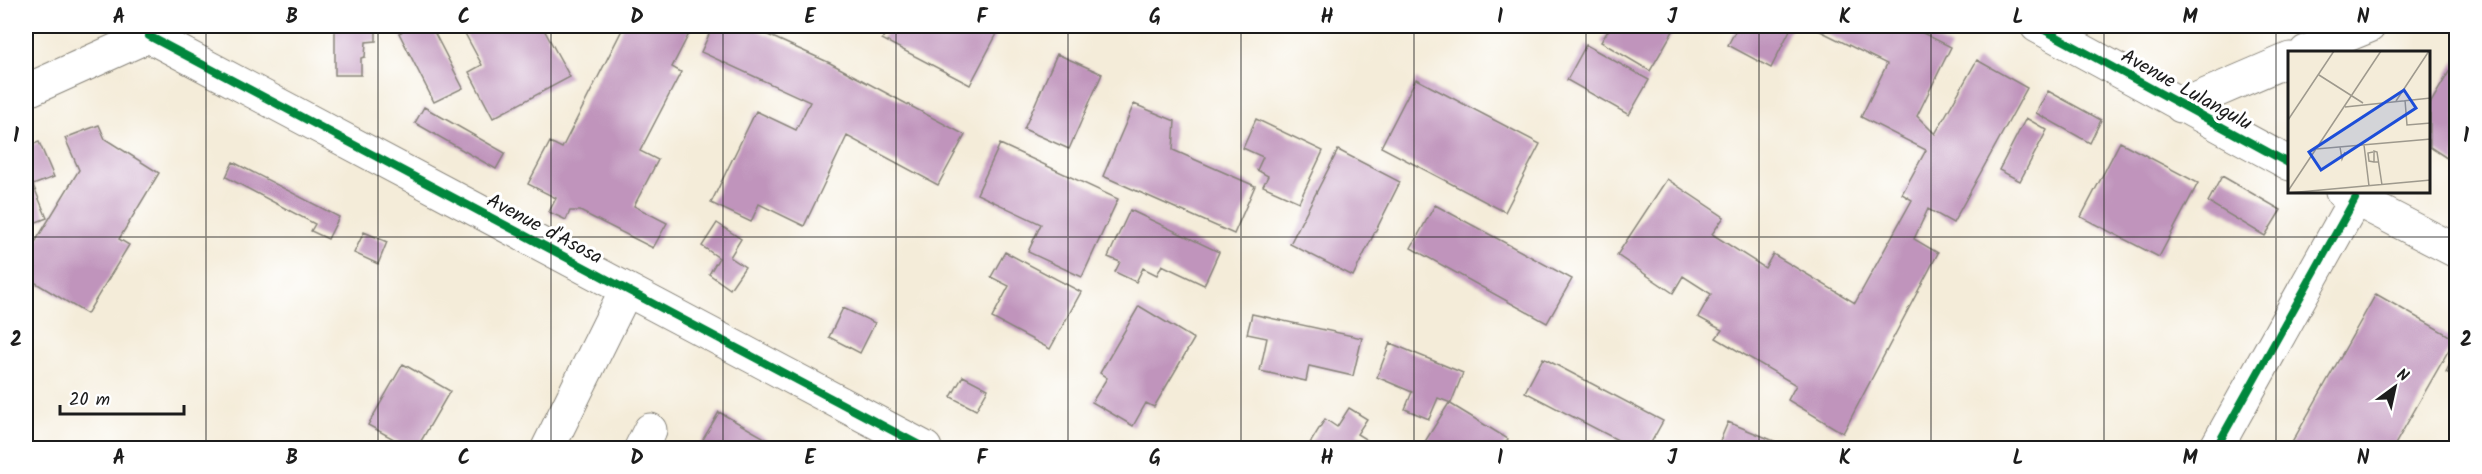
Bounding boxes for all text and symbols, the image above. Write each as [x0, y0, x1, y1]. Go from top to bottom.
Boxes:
text: A [113, 2, 125, 34]
text: B [286, 2, 298, 34]
text: C [458, 2, 470, 34]
text: D [630, 2, 644, 34]
text: E [804, 2, 816, 34]
text: F [977, 2, 989, 34]
text: G [1149, 2, 1161, 34]
text: H [1320, 2, 1334, 34]
text: I [1497, 2, 1503, 34]
text: J [1667, 2, 1678, 34]
text: K [1839, 2, 1851, 34]
text: L [2013, 2, 2023, 34]
text: M [2182, 2, 2198, 34]
text: N [2357, 2, 2370, 34]
street label: Avenue Lulangulu [2114, 41, 2258, 140]
inset map [2288, 51, 2431, 194]
text: 1 [13, 121, 19, 153]
text: 1 [2463, 121, 2469, 153]
street label: Avenue d'Asosa [480, 186, 608, 274]
text: 2 [10, 325, 22, 357]
text: 2 [2460, 325, 2472, 357]
north arrow [2365, 357, 2425, 417]
text: N [2391, 362, 2413, 389]
scale bar [60, 378, 184, 416]
text: 20 m [69, 386, 110, 415]
text: A [113, 443, 125, 474]
text: B [286, 443, 298, 474]
text: C [458, 443, 470, 474]
text: D [630, 443, 644, 474]
text: E [804, 443, 816, 474]
text: F [977, 443, 989, 474]
text: G [1149, 443, 1161, 474]
text: H [1320, 443, 1334, 474]
text: I [1497, 443, 1503, 474]
text: J [1667, 443, 1678, 474]
text: K [1839, 443, 1851, 474]
text: L [2013, 443, 2023, 474]
text: M [2182, 443, 2198, 474]
text: N [2357, 443, 2370, 474]

